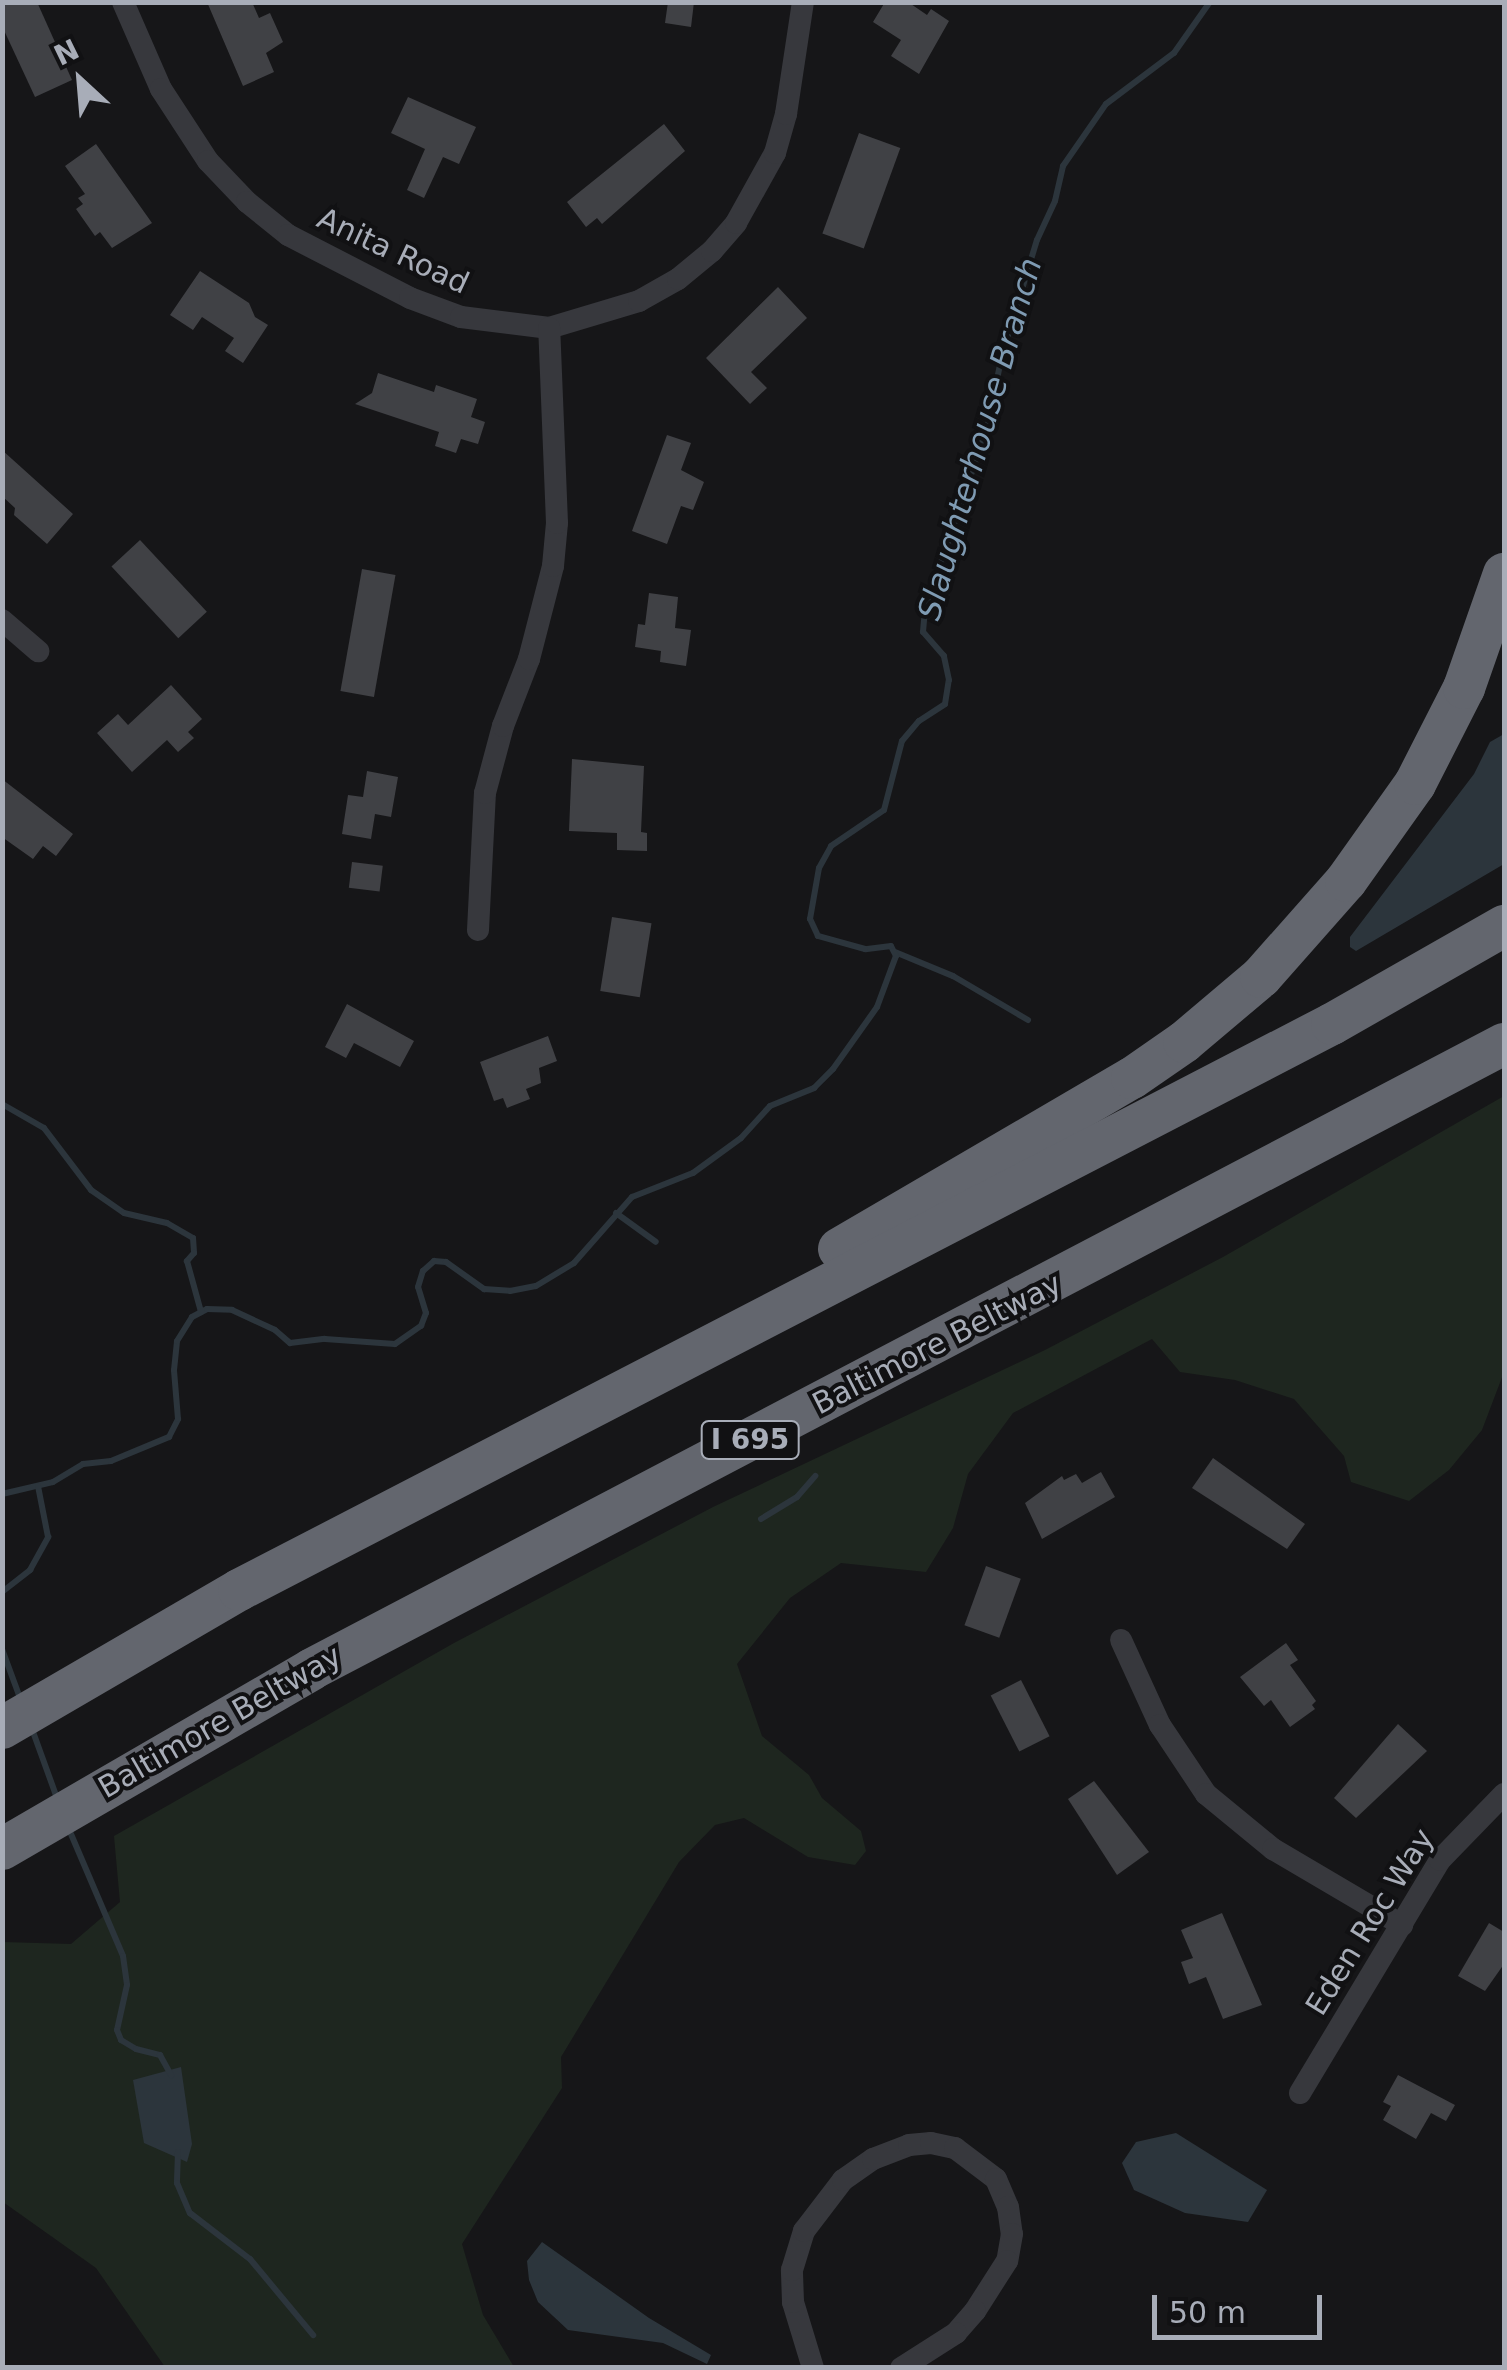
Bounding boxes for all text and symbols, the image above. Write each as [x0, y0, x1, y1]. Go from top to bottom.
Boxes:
north arrow [30, 30, 130, 130]
text: N [49, 33, 84, 73]
street label: Anita Road [312, 200, 474, 302]
water label: Slaughterhouse Branch [910, 254, 1050, 624]
street label: Baltimore Beltway [807, 1266, 1067, 1422]
road number: I 695 [700, 1417, 800, 1463]
street label: Baltimore Beltway [92, 1638, 348, 1806]
street label: Eden Roc Way [1298, 1822, 1442, 2022]
scale bar [1157, 2275, 1327, 2337]
text: 50 m [1169, 2295, 1246, 2330]

